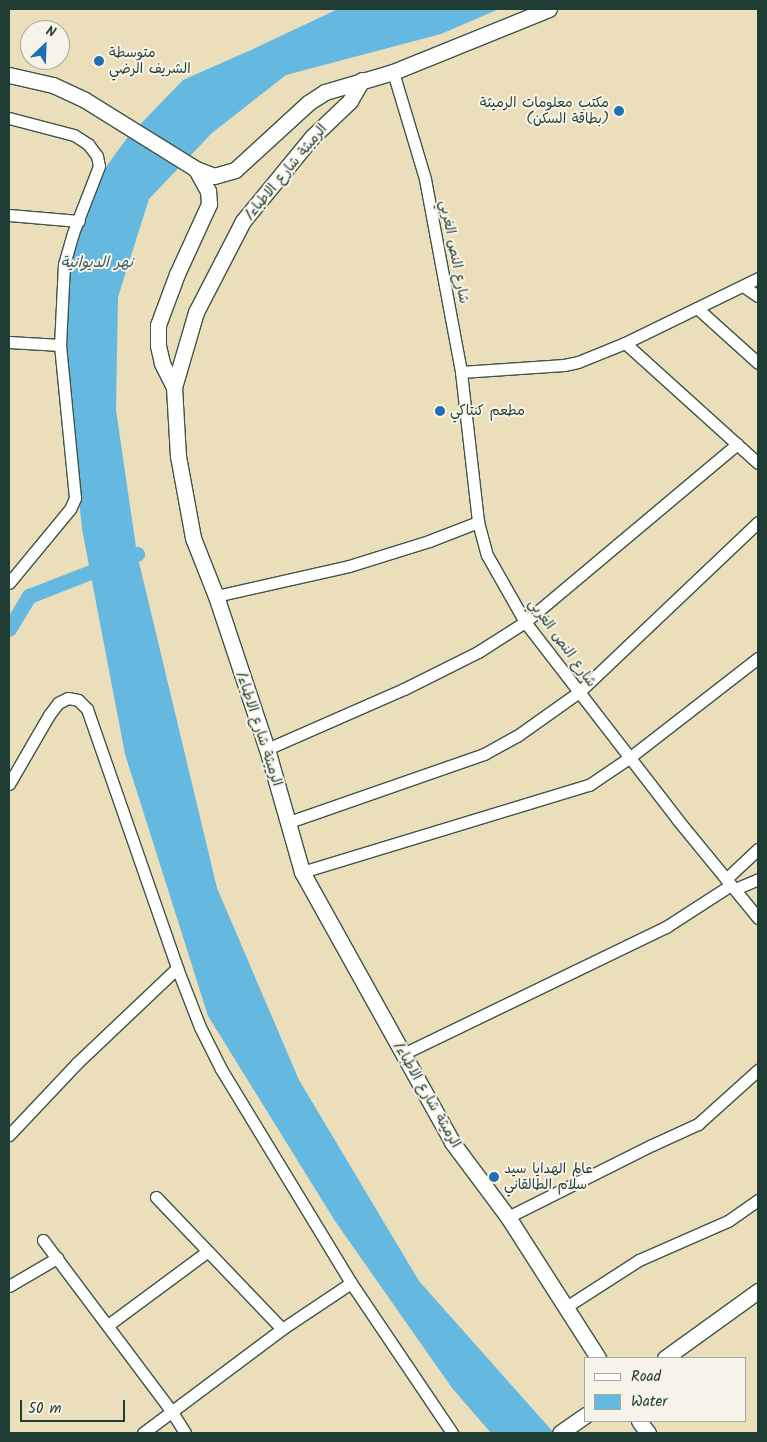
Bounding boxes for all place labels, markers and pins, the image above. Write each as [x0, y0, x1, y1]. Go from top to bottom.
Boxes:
place label: متوسطة الشريف الرضي [109, 45, 191, 78]
marker: متوسطة الشريف الرضي [93, 55, 105, 67]
place label: مكتب معلومات الرميثة (بطاقة السكن) [480, 95, 609, 128]
marker: مكتب معلومات الرميثة (بطاقة السكن) [613, 105, 625, 117]
place label: مطعم كنتاكي [450, 403, 525, 419]
marker: مطعم كنتاكي [434, 405, 446, 417]
place label: عالم الهدايا سيد سلام الطالقاني [504, 1161, 593, 1194]
marker: عالم الهدايا سيد سلام الطالقاني [488, 1171, 500, 1183]

